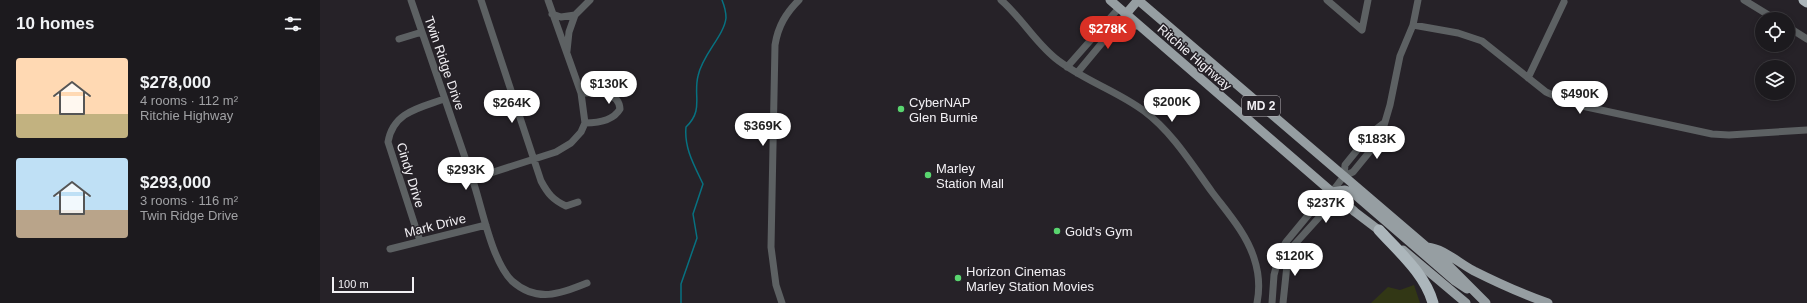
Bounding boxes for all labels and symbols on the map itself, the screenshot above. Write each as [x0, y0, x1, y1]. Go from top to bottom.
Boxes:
street label: Twin Ridge Drive [421, 14, 468, 112]
pin: $278K [1080, 16, 1136, 50]
street label: Ritchie Highway [1155, 21, 1235, 94]
pin: $130K [581, 71, 637, 105]
pin: $490K [1552, 81, 1608, 115]
pin: $200K [1144, 89, 1200, 123]
pin: $264K [484, 90, 540, 124]
place label: CyberNAP Glen Burnie [909, 95, 978, 125]
road number: MD 2 [1242, 96, 1280, 116]
marker: CyberNAP Glen Burnie [896, 104, 906, 114]
pin: $369K [735, 113, 791, 147]
pin: $183K [1349, 126, 1405, 160]
street label: Cindy Drive [394, 141, 428, 209]
pin: $293K [438, 157, 494, 191]
place label: Marley Station Mall [936, 161, 1004, 191]
marker: Marley Station Mall [923, 170, 933, 180]
pin: $237K [1298, 190, 1354, 224]
street label: Mark Drive [403, 211, 467, 240]
place label: Gold's Gym [1065, 224, 1133, 239]
marker: Gold's Gym [1052, 226, 1062, 236]
pin: $120K [1267, 243, 1323, 277]
place label: Horizon Cinemas Marley Station Movies [966, 264, 1094, 294]
marker: Horizon Cinemas Marley Station Movies [953, 273, 963, 283]
scale bar [332, 275, 414, 294]

